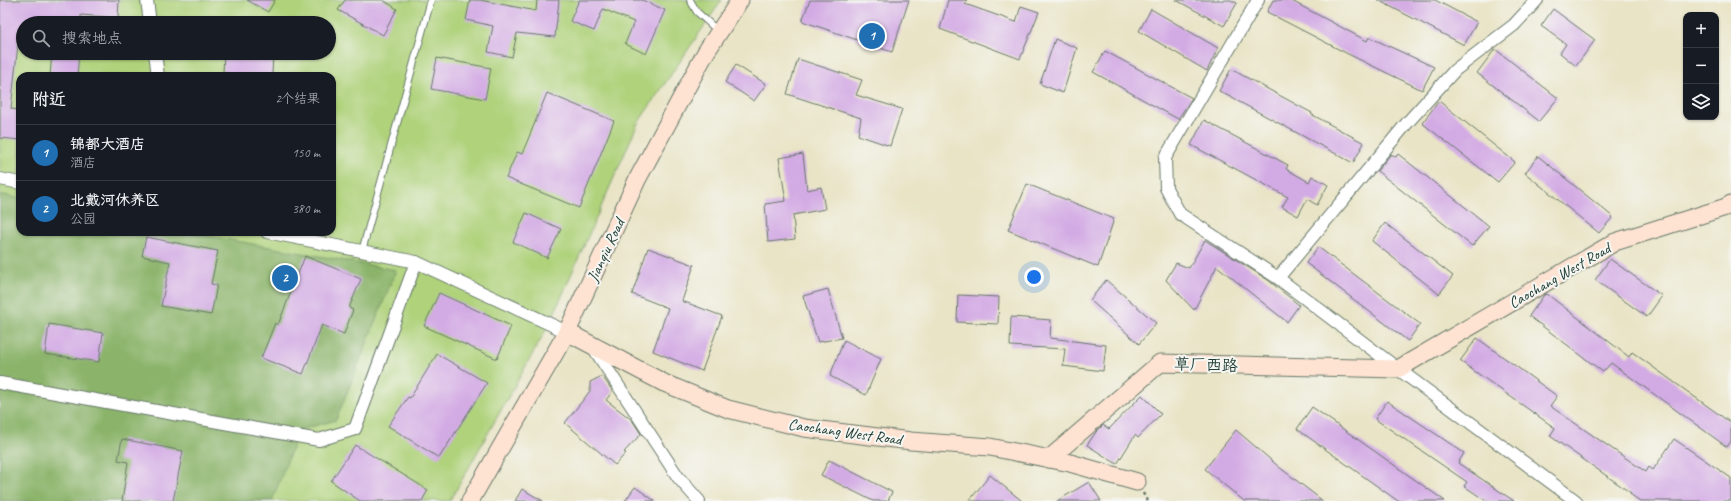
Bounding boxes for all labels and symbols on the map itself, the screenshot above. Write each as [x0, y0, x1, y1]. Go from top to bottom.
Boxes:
pin: 1 [859, 21, 885, 51]
street label: Jianqiu Road [582, 213, 630, 286]
street label: Caochang West Road [1505, 237, 1616, 313]
pin: 2 [272, 263, 298, 293]
your location [1024, 267, 1044, 287]
street label: 草厂西路 [1174, 354, 1238, 376]
street label: Caochang West Road [787, 414, 906, 450]

